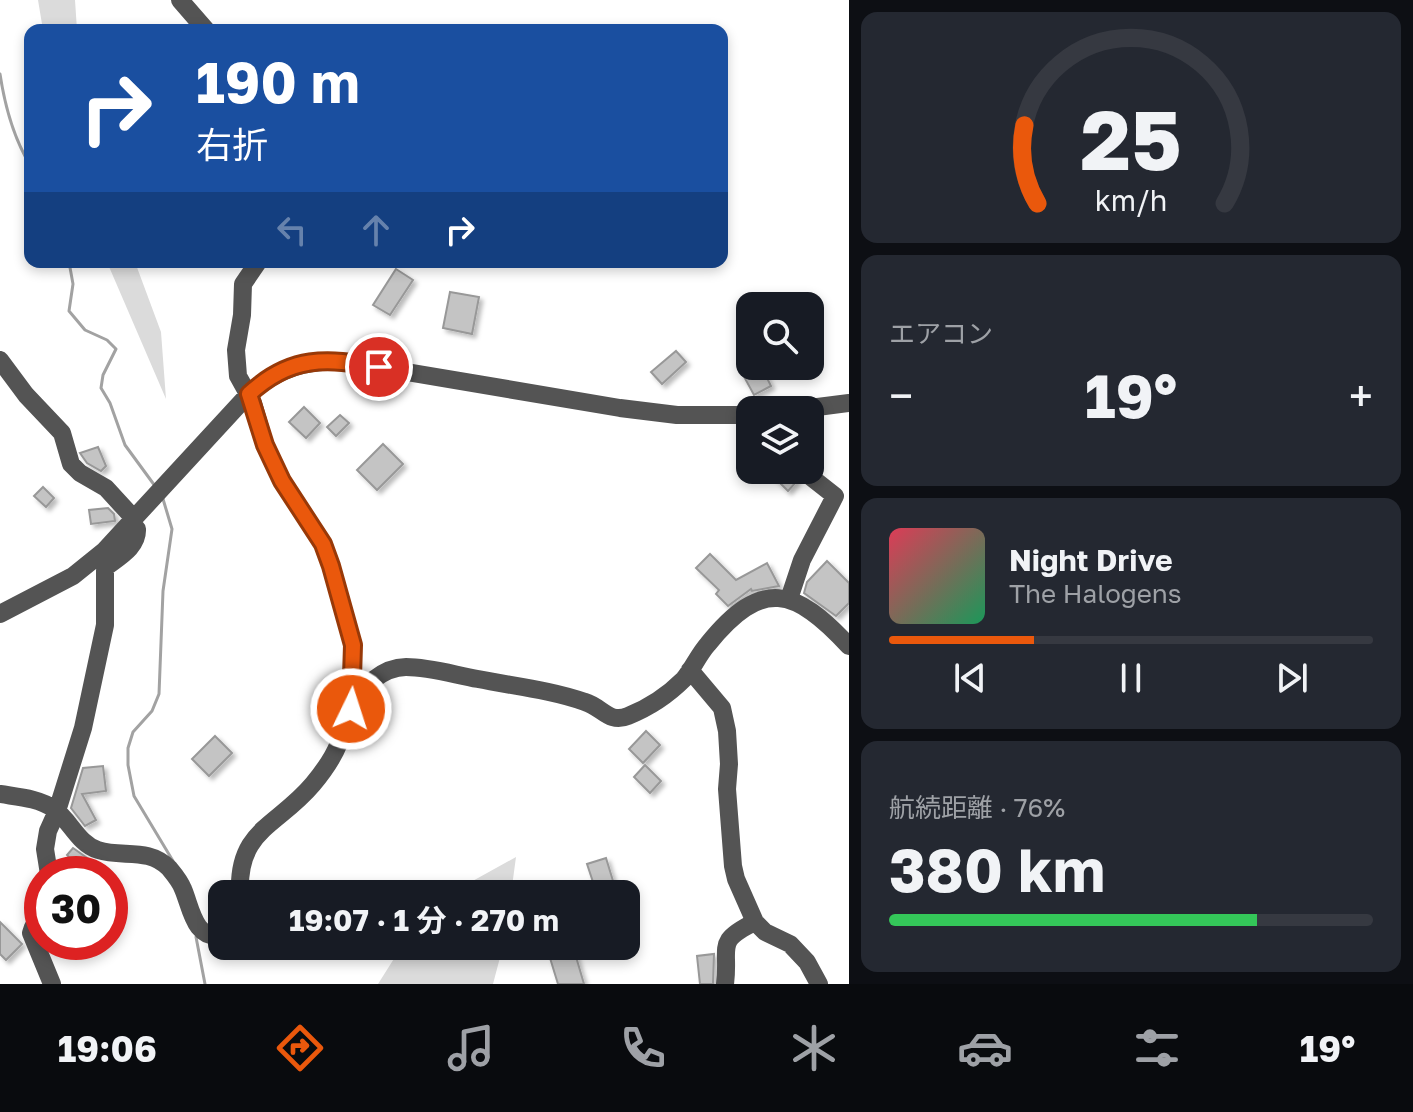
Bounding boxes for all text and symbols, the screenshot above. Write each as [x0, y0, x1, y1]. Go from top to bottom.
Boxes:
text: 190 m [196, 48, 360, 115]
icon: right [64, 56, 168, 160]
text: 25 [1080, 87, 1182, 187]
text: 右折 [196, 123, 268, 166]
text: km/h [1095, 183, 1167, 217]
icon: left [270, 208, 314, 252]
icon: ahead [354, 208, 398, 252]
icon: right [438, 208, 482, 252]
map controls [736, 292, 824, 484]
button: search [736, 292, 824, 380]
text: エアコン [889, 318, 993, 349]
pin [345, 333, 413, 401]
icon: arrive [357, 345, 401, 389]
text: 19° [1085, 359, 1177, 431]
text: − [889, 369, 913, 422]
text: + [1349, 369, 1373, 422]
button: layers [736, 396, 824, 484]
text: Night Drive [1009, 542, 1173, 578]
text: The Halogens [1009, 578, 1182, 609]
icon: previous [948, 656, 992, 700]
icon: pause [1109, 656, 1153, 700]
icon: next [1270, 656, 1314, 700]
position arrow [309, 667, 393, 751]
text: 航続距離 · 76% [889, 792, 1065, 823]
text: 380 km [889, 833, 1105, 905]
speed limit sign: 30 [24, 856, 128, 960]
text: 19:07 · 1 分 · 270 m [289, 902, 559, 938]
icon: directions [272, 1020, 328, 1076]
icon: music [443, 1020, 499, 1076]
icon: phone [615, 1020, 671, 1076]
icon: climate [786, 1020, 842, 1076]
icon: car [957, 1020, 1013, 1076]
icon: filters [1129, 1020, 1185, 1076]
text: 19:06 [58, 1027, 157, 1070]
text: 19° [1300, 1027, 1355, 1070]

